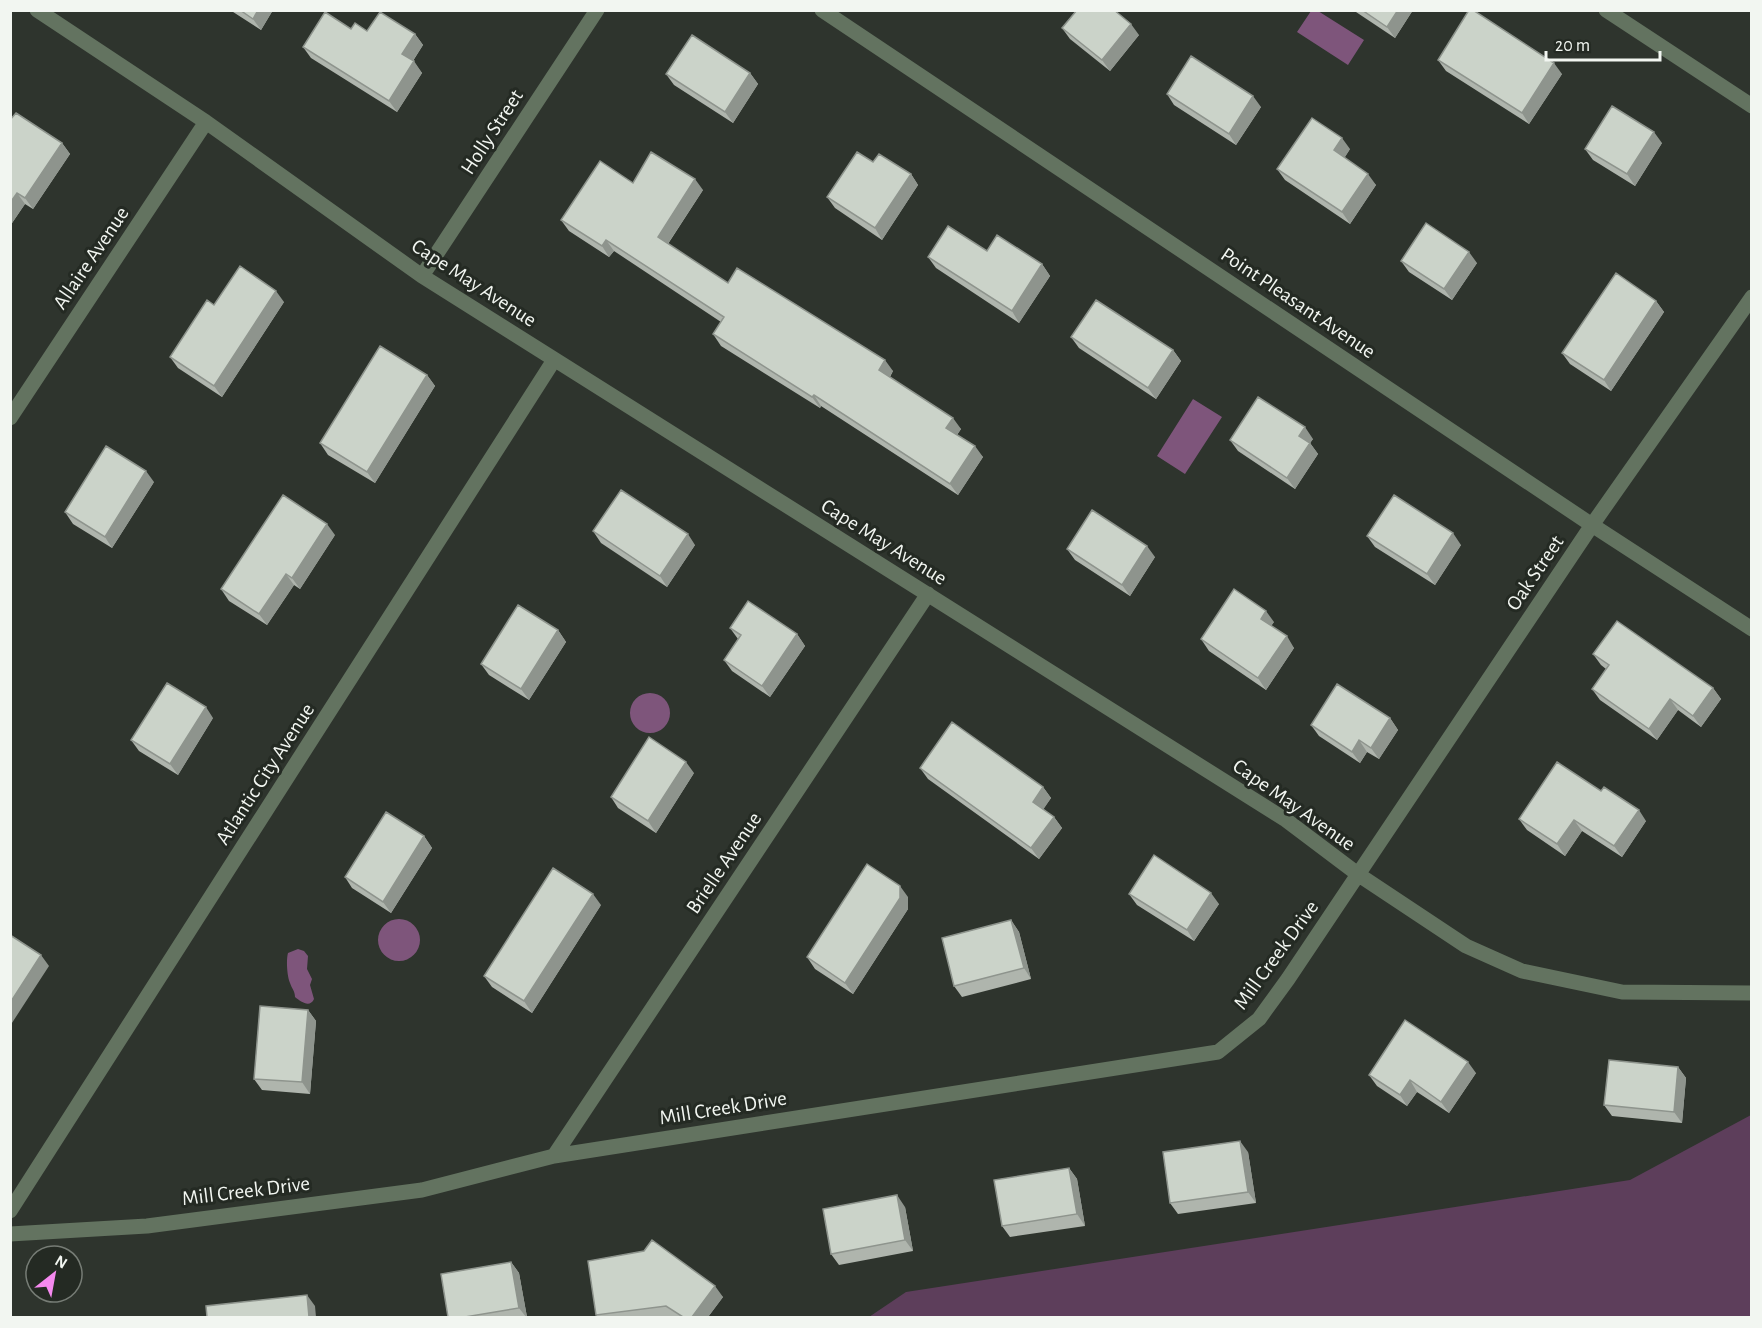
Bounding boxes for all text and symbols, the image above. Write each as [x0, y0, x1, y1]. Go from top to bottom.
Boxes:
scale bar [1546, 24, 1660, 62]
text: 20 m [1555, 37, 1590, 55]
street label: Holly Street [457, 86, 527, 178]
street label: Allaire Avenue [49, 203, 133, 313]
street label: Cape May Avenue [408, 235, 540, 331]
street label: Point Pleasant Avenue [1217, 244, 1379, 362]
street label: Cape May Avenue [817, 495, 951, 589]
street label: Oak Street [1502, 531, 1568, 614]
street label: Atlantic City Avenue [212, 700, 318, 848]
street label: Cape May Avenue [1229, 755, 1359, 855]
street label: Brielle Avenue [682, 808, 766, 918]
street label: Mill Creek Drive [1230, 897, 1322, 1013]
street label: Mill Creek Drive [658, 1088, 788, 1128]
street label: Mill Creek Drive [181, 1173, 311, 1209]
north arrow [24, 1244, 84, 1304]
text: N [52, 1252, 70, 1272]

